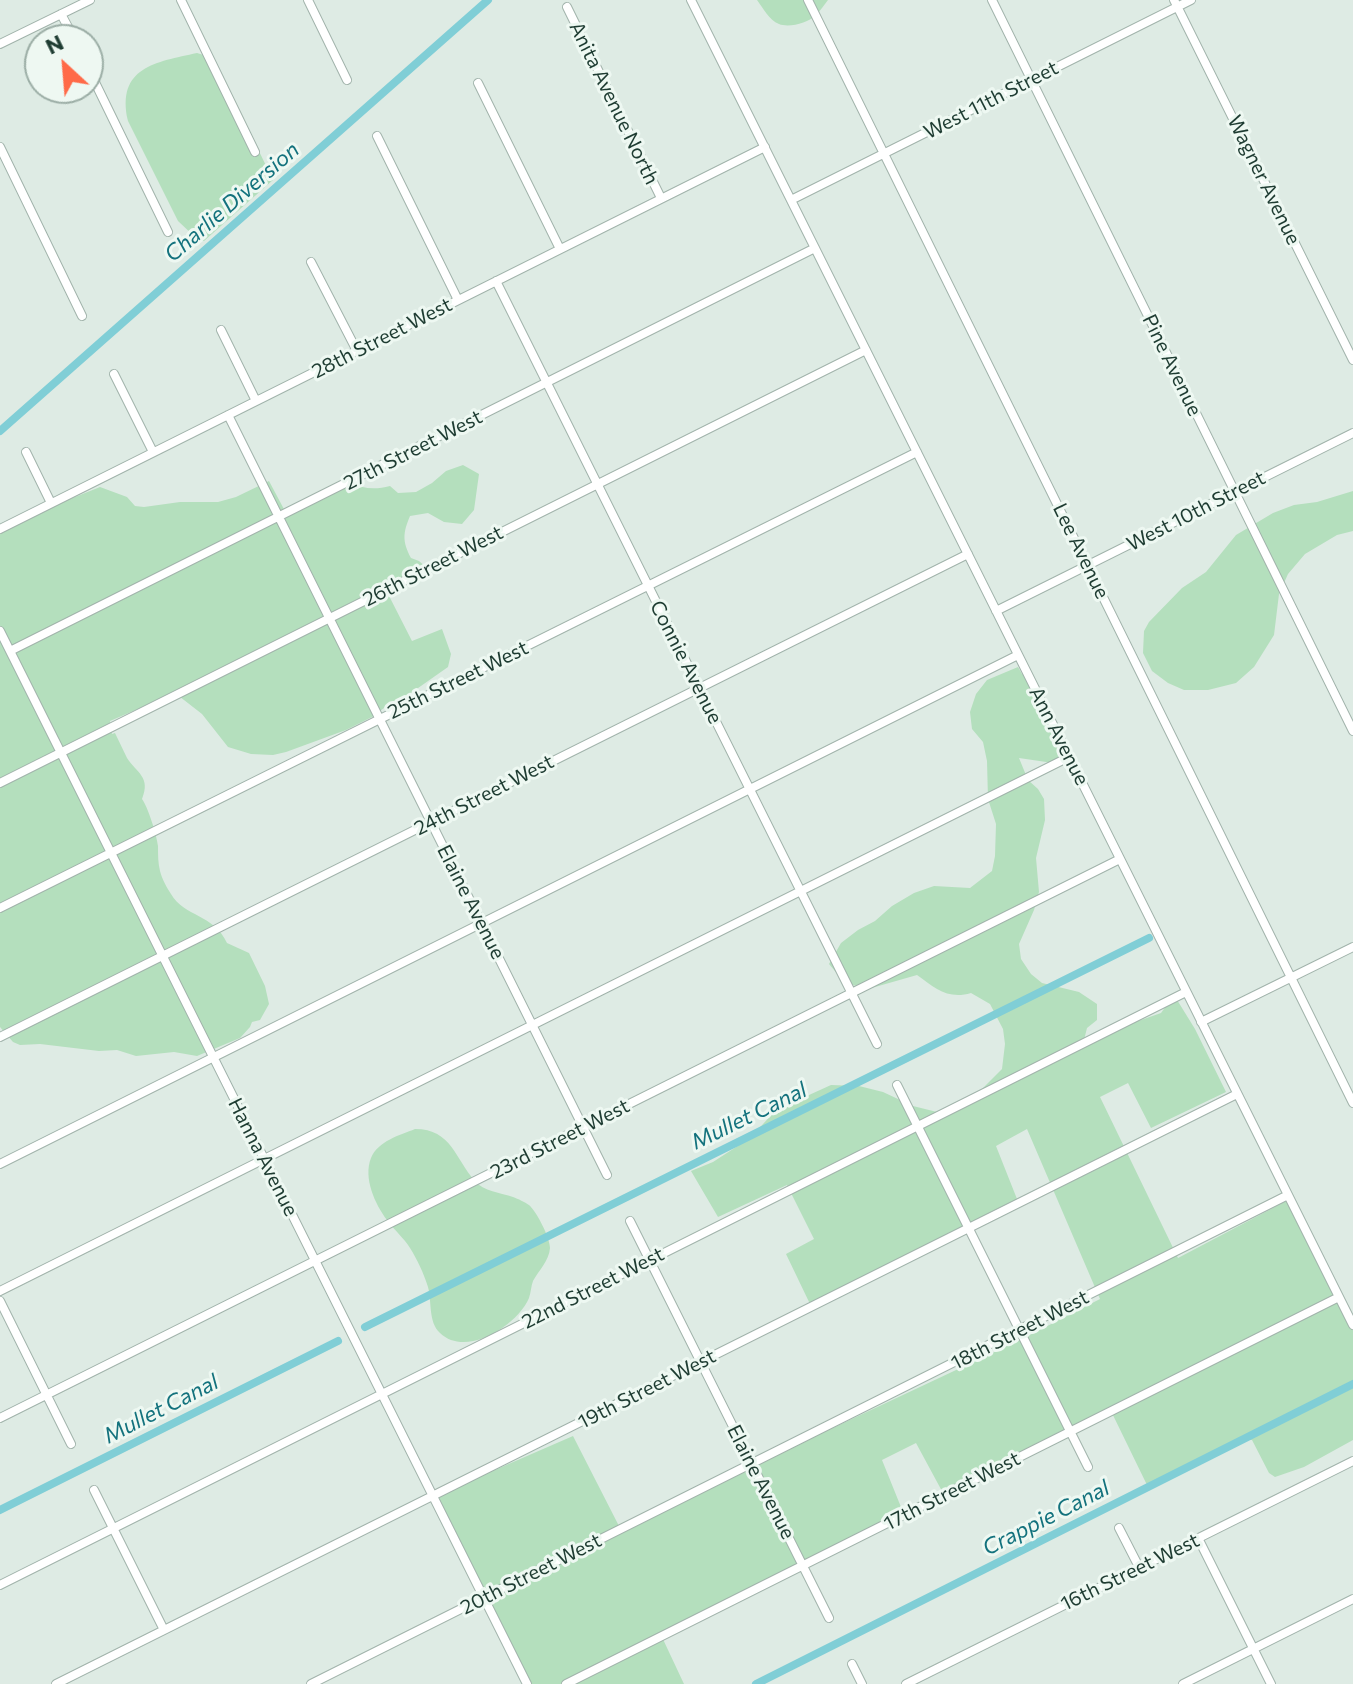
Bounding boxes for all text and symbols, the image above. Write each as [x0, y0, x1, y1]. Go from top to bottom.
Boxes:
street label: Anita Avenue North [564, 18, 664, 188]
north arrow [24, 24, 104, 104]
text: N [41, 28, 67, 60]
street label: West 11th Street [920, 56, 1062, 144]
street label: Wagner Avenue [1222, 111, 1306, 249]
water label: Charlie Diversion [159, 136, 305, 268]
street label: 28th Street West [308, 292, 456, 384]
street label: Pine Avenue [1137, 310, 1207, 420]
street label: 27th Street West [340, 405, 486, 495]
street label: West 10th Street [1123, 466, 1269, 556]
street label: Lee Avenue [1048, 499, 1114, 603]
street label: 26th Street West [359, 520, 507, 612]
street label: Connie Avenue [645, 597, 727, 727]
street label: 25th Street West [384, 636, 532, 724]
street label: Ann Avenue [1024, 683, 1094, 789]
street label: 24th Street West [410, 749, 558, 841]
street label: Elaine Avenue [432, 841, 510, 963]
water label: Mullet Canal [687, 1077, 811, 1155]
street label: Hanna Avenue [223, 1094, 303, 1220]
street label: 23rd Street West [487, 1094, 633, 1184]
street label: 22nd Street West [518, 1242, 668, 1334]
street label: 18th Street West [947, 1285, 1093, 1375]
street label: 19th Street West [574, 1344, 720, 1434]
water label: Mullet Canal [99, 1369, 223, 1449]
street label: Elaine Avenue [722, 1421, 800, 1543]
street label: 17th Street West [880, 1446, 1024, 1536]
water label: Crappie Canal [978, 1475, 1114, 1561]
street label: 20th Street West [457, 1528, 605, 1620]
street label: 16th Street West [1057, 1528, 1203, 1616]

